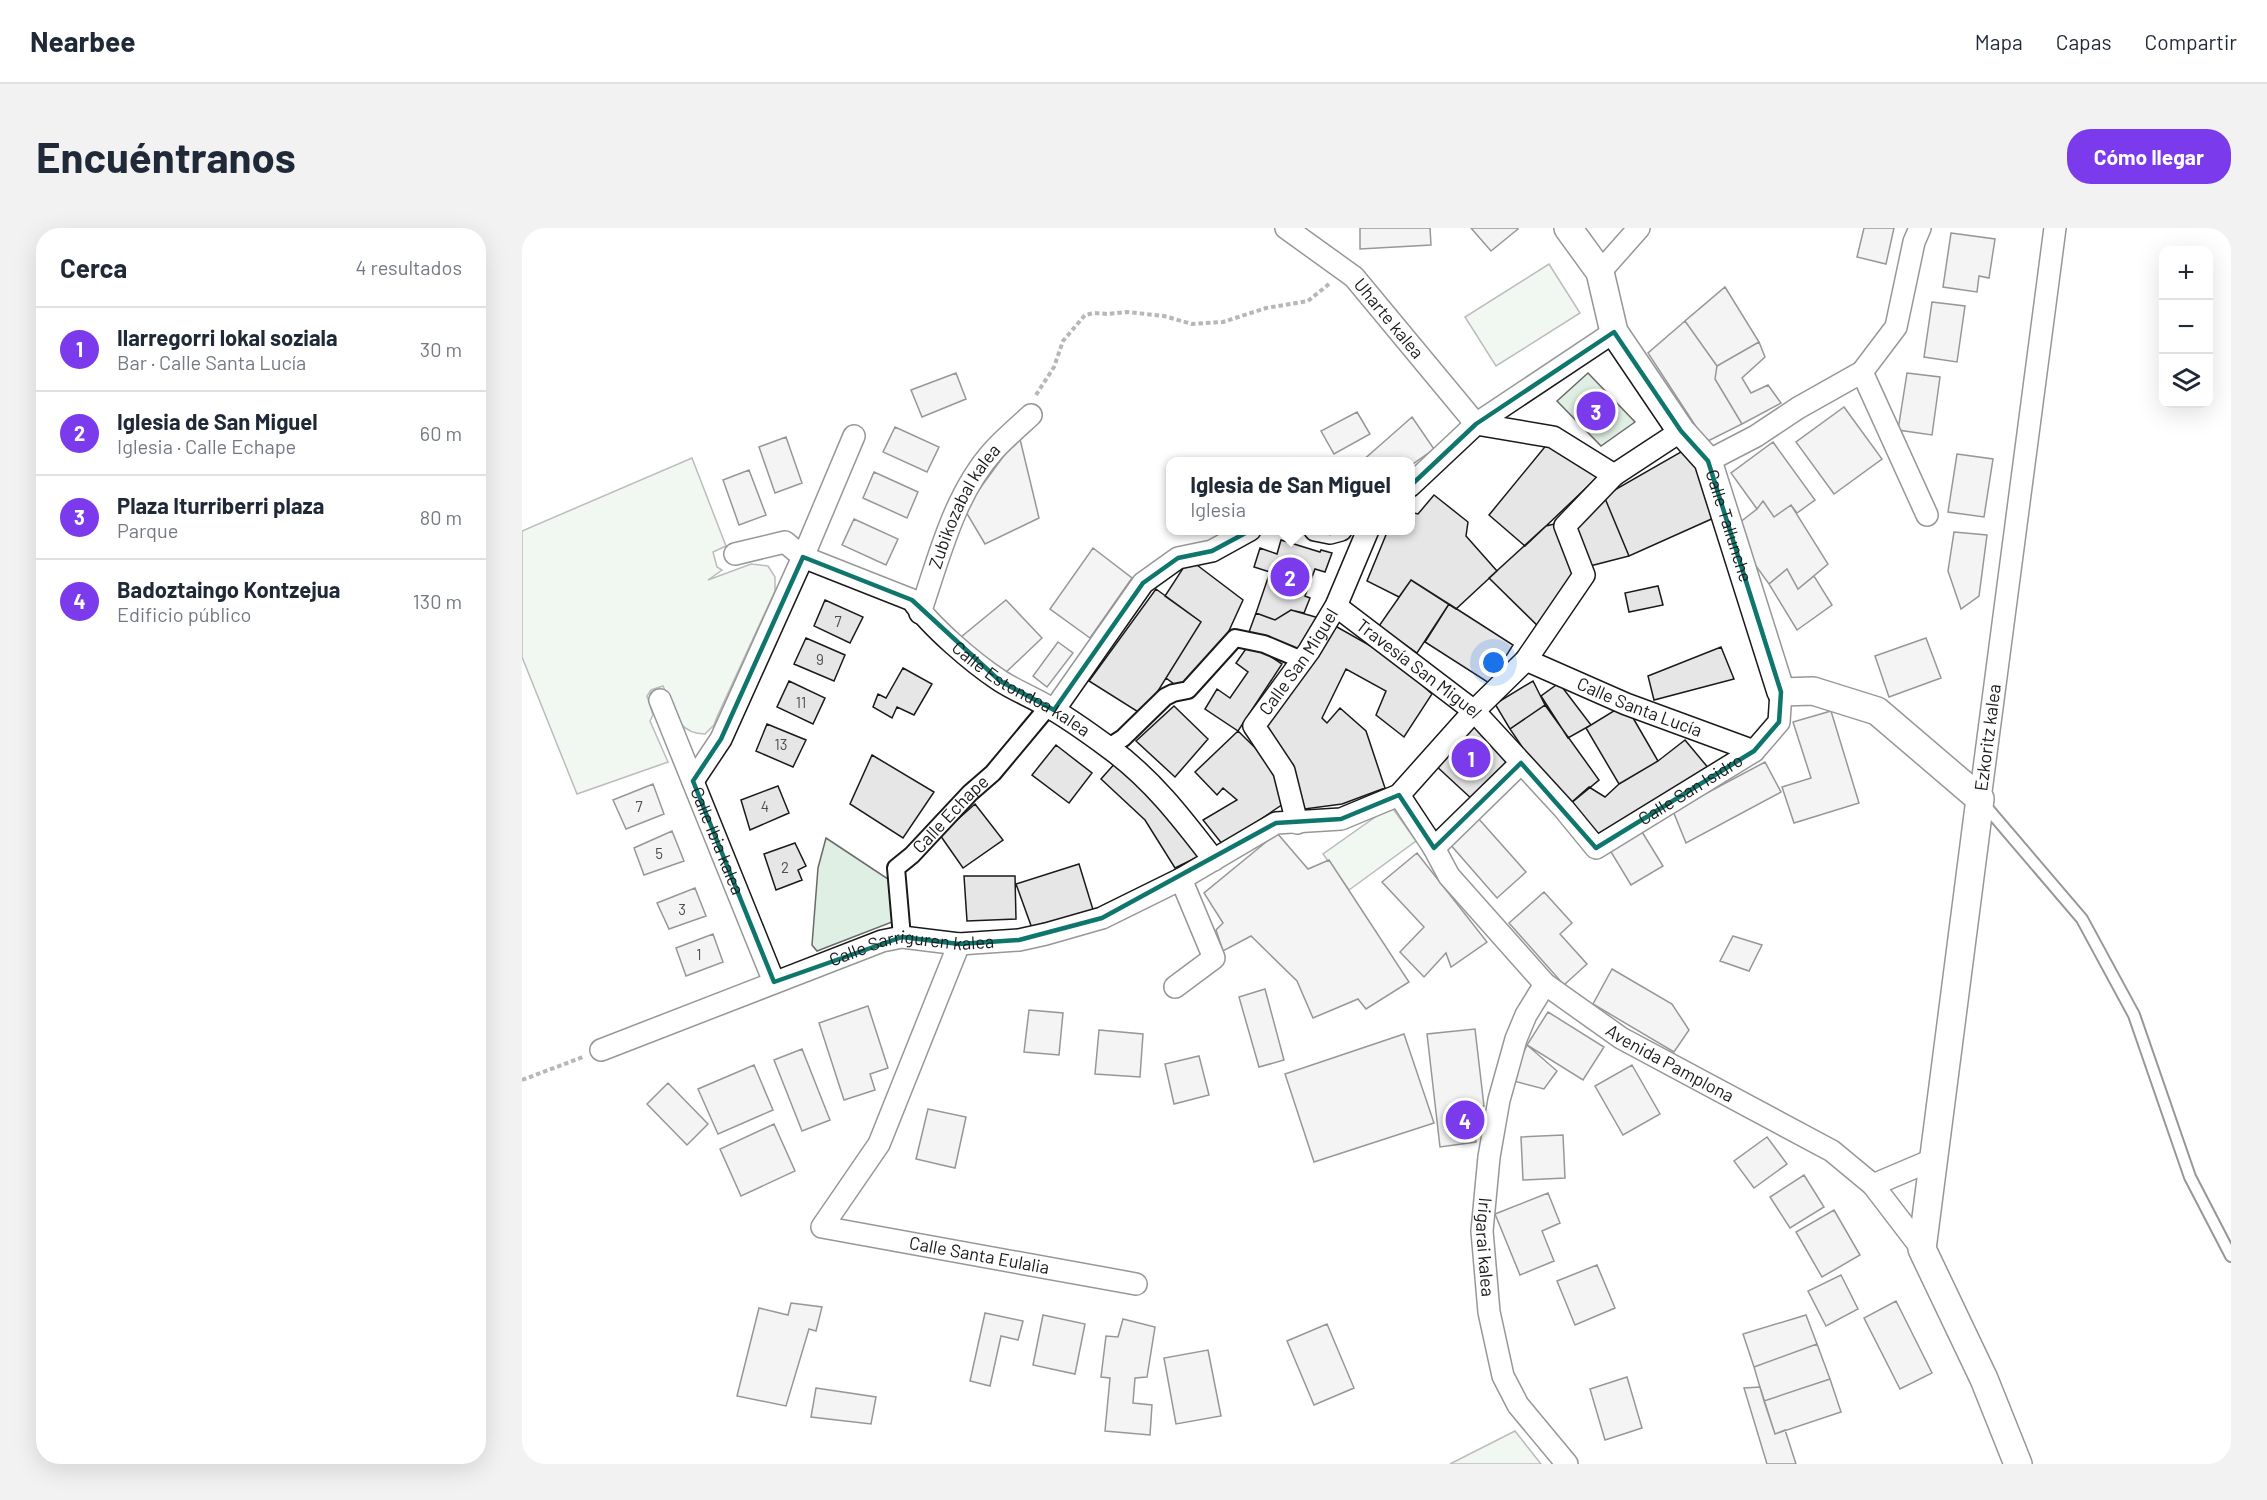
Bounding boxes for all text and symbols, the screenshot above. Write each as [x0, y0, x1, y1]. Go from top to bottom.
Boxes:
text: Nearbee [30, 24, 136, 58]
text: Mapa [1975, 29, 2023, 54]
text: Capas [2056, 29, 2112, 54]
text: Compartir [2145, 29, 2237, 54]
button: Cómo llegar [2067, 129, 2231, 184]
text: Encuéntranos [36, 131, 296, 181]
map controls [2159, 246, 2213, 408]
button: + [2159, 246, 2213, 300]
text: Cerca [60, 252, 127, 283]
text: 4 resultados [355, 255, 462, 279]
street label: Uharte kalea [1350, 273, 1429, 363]
button: − [2159, 300, 2213, 354]
text: Ilarregorri lokal soziala [117, 324, 338, 350]
text: 1 [76, 337, 83, 361]
text: 30 m [420, 337, 462, 361]
text: Bar · Calle Santa Lucía [117, 350, 306, 374]
button: layers [2159, 354, 2213, 408]
pin: 3 [1576, 388, 1616, 434]
text: Iglesia de San Miguel [117, 408, 318, 434]
text: 2 [74, 421, 85, 445]
text: 60 m [420, 421, 462, 445]
text: Iglesia · Calle Echape [117, 434, 296, 458]
street label: Zubikozabal kalea [923, 439, 1004, 571]
popup [1166, 457, 1415, 535]
street label: Calle Tallunche [1701, 467, 1758, 585]
text: Iglesia de San Miguel [1190, 471, 1391, 497]
text: Plaza Iturriberri plaza [117, 492, 324, 518]
text: Iglesia [1190, 497, 1246, 521]
text: 3 [74, 505, 85, 529]
text: 80 m [420, 505, 462, 529]
text: Parque [117, 518, 178, 542]
pin: 2 [1270, 554, 1310, 600]
text: Badoztaingo Kontzejua [117, 576, 340, 602]
text: 4 [73, 589, 86, 613]
text: 130 m [413, 589, 462, 613]
text: Edificio público [117, 602, 251, 626]
street label: Calle San Miguel [1254, 604, 1342, 719]
house number: 7 [834, 612, 842, 630]
street label: Travesía San Miguel [1352, 614, 1487, 722]
street label: Calle Estondoa kalea [948, 636, 1095, 741]
your location [1479, 648, 1508, 677]
house number: 9 [816, 650, 824, 668]
street label: Calle Santa Lucía [1574, 672, 1705, 741]
street label: Ezkoritz kalea [1969, 683, 2005, 792]
house number: 11 [796, 693, 806, 711]
house number: 13 [775, 735, 787, 753]
pin: 1 [1452, 736, 1490, 780]
street label: Calle San Isidro [1634, 749, 1746, 829]
street label: Calle Echape [907, 770, 993, 857]
street label: Calle Ibia kalea [686, 783, 750, 898]
house number: 7 [635, 797, 643, 815]
house number: 4 [761, 797, 769, 815]
house number: 5 [655, 844, 663, 862]
house number: 2 [781, 858, 789, 876]
house number: 3 [678, 900, 686, 918]
street label: Calle Sarriguren kalea [826, 925, 995, 970]
house number: 1 [696, 945, 702, 963]
street label: Avenida Pamplona [1602, 1019, 1738, 1106]
pin: 4 [1446, 1098, 1484, 1142]
street label: Irigarai kalea [1472, 1197, 1500, 1297]
street label: Calle Santa Eulalia [908, 1231, 1051, 1278]

